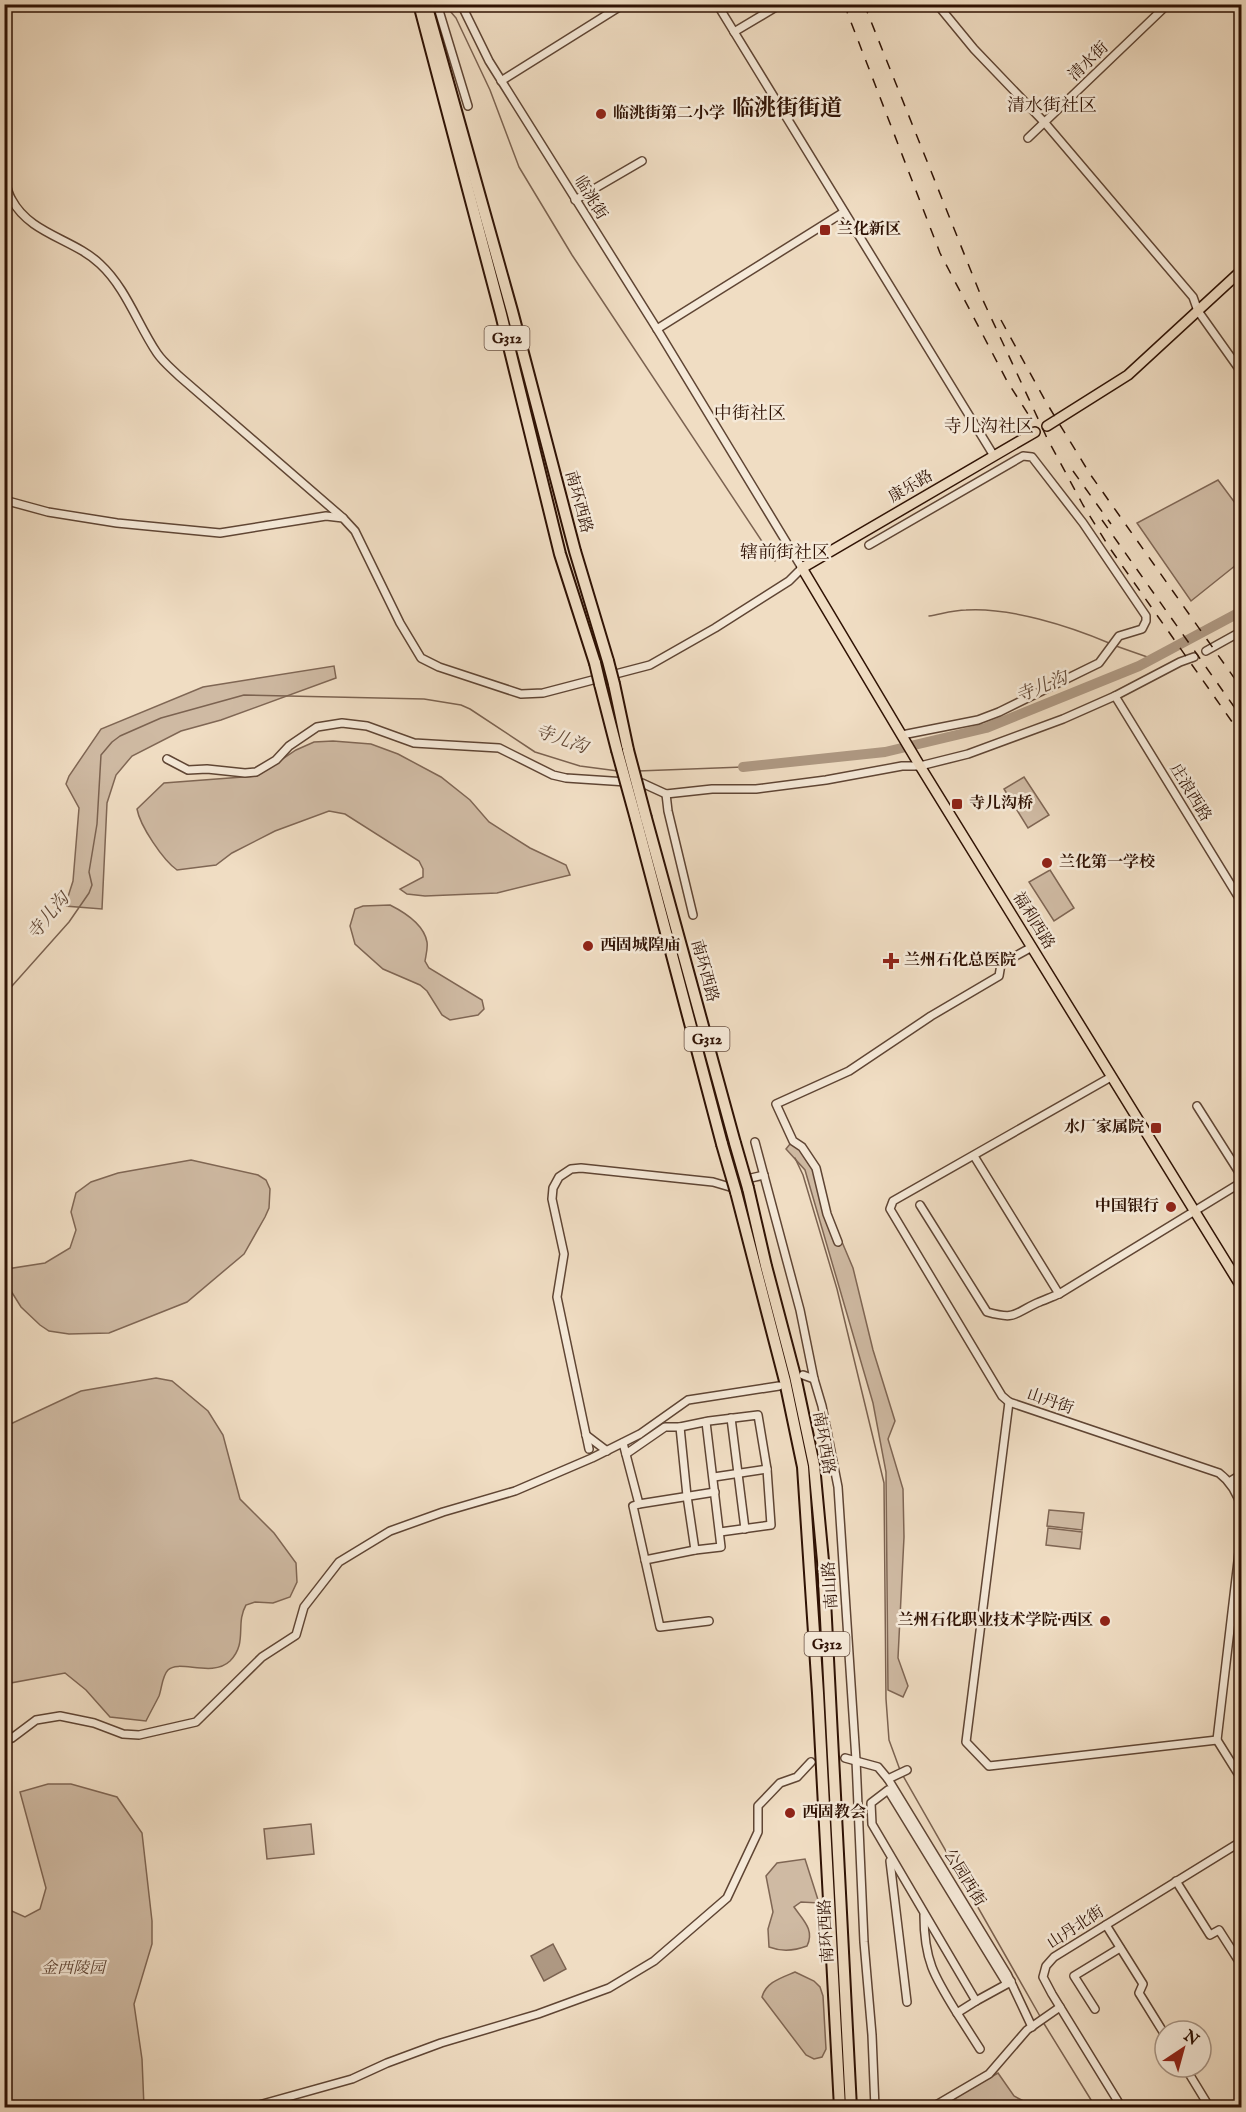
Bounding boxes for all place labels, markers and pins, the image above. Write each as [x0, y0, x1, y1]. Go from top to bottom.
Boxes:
place label: 临洮街第二小学 [613, 104, 725, 124]
marker: 临洮街第二小学 [594, 107, 608, 121]
place label: 兰化新区 [837, 220, 901, 240]
marker: 兰化新区 [818, 223, 832, 237]
place label: 寺儿沟桥 [969, 794, 1033, 814]
marker: 寺儿沟桥 [950, 797, 964, 811]
place label: 兰化第一学校 [1059, 853, 1155, 873]
marker: 兰化第一学校 [1040, 856, 1054, 870]
place label: 西固城隍庙 [600, 935, 680, 956]
marker: 西固城隍庙 [581, 939, 595, 953]
place label: 兰州石化总医院 [904, 951, 1016, 971]
marker: 兰州石化总医院 [882, 952, 900, 970]
place label: 水厂家属院 [1064, 1117, 1144, 1138]
marker: 水厂家属院 [1149, 1121, 1163, 1135]
place label: 中国银行 [1095, 1197, 1159, 1217]
marker: 中国银行 [1164, 1200, 1178, 1214]
place label: 兰州石化职业技术学院·西区 [897, 1611, 1093, 1631]
marker: 兰州石化职业技术学院·西区 [1098, 1614, 1112, 1628]
place label: 西固教会 [802, 1803, 866, 1823]
marker: 西固教会 [783, 1806, 797, 1820]

